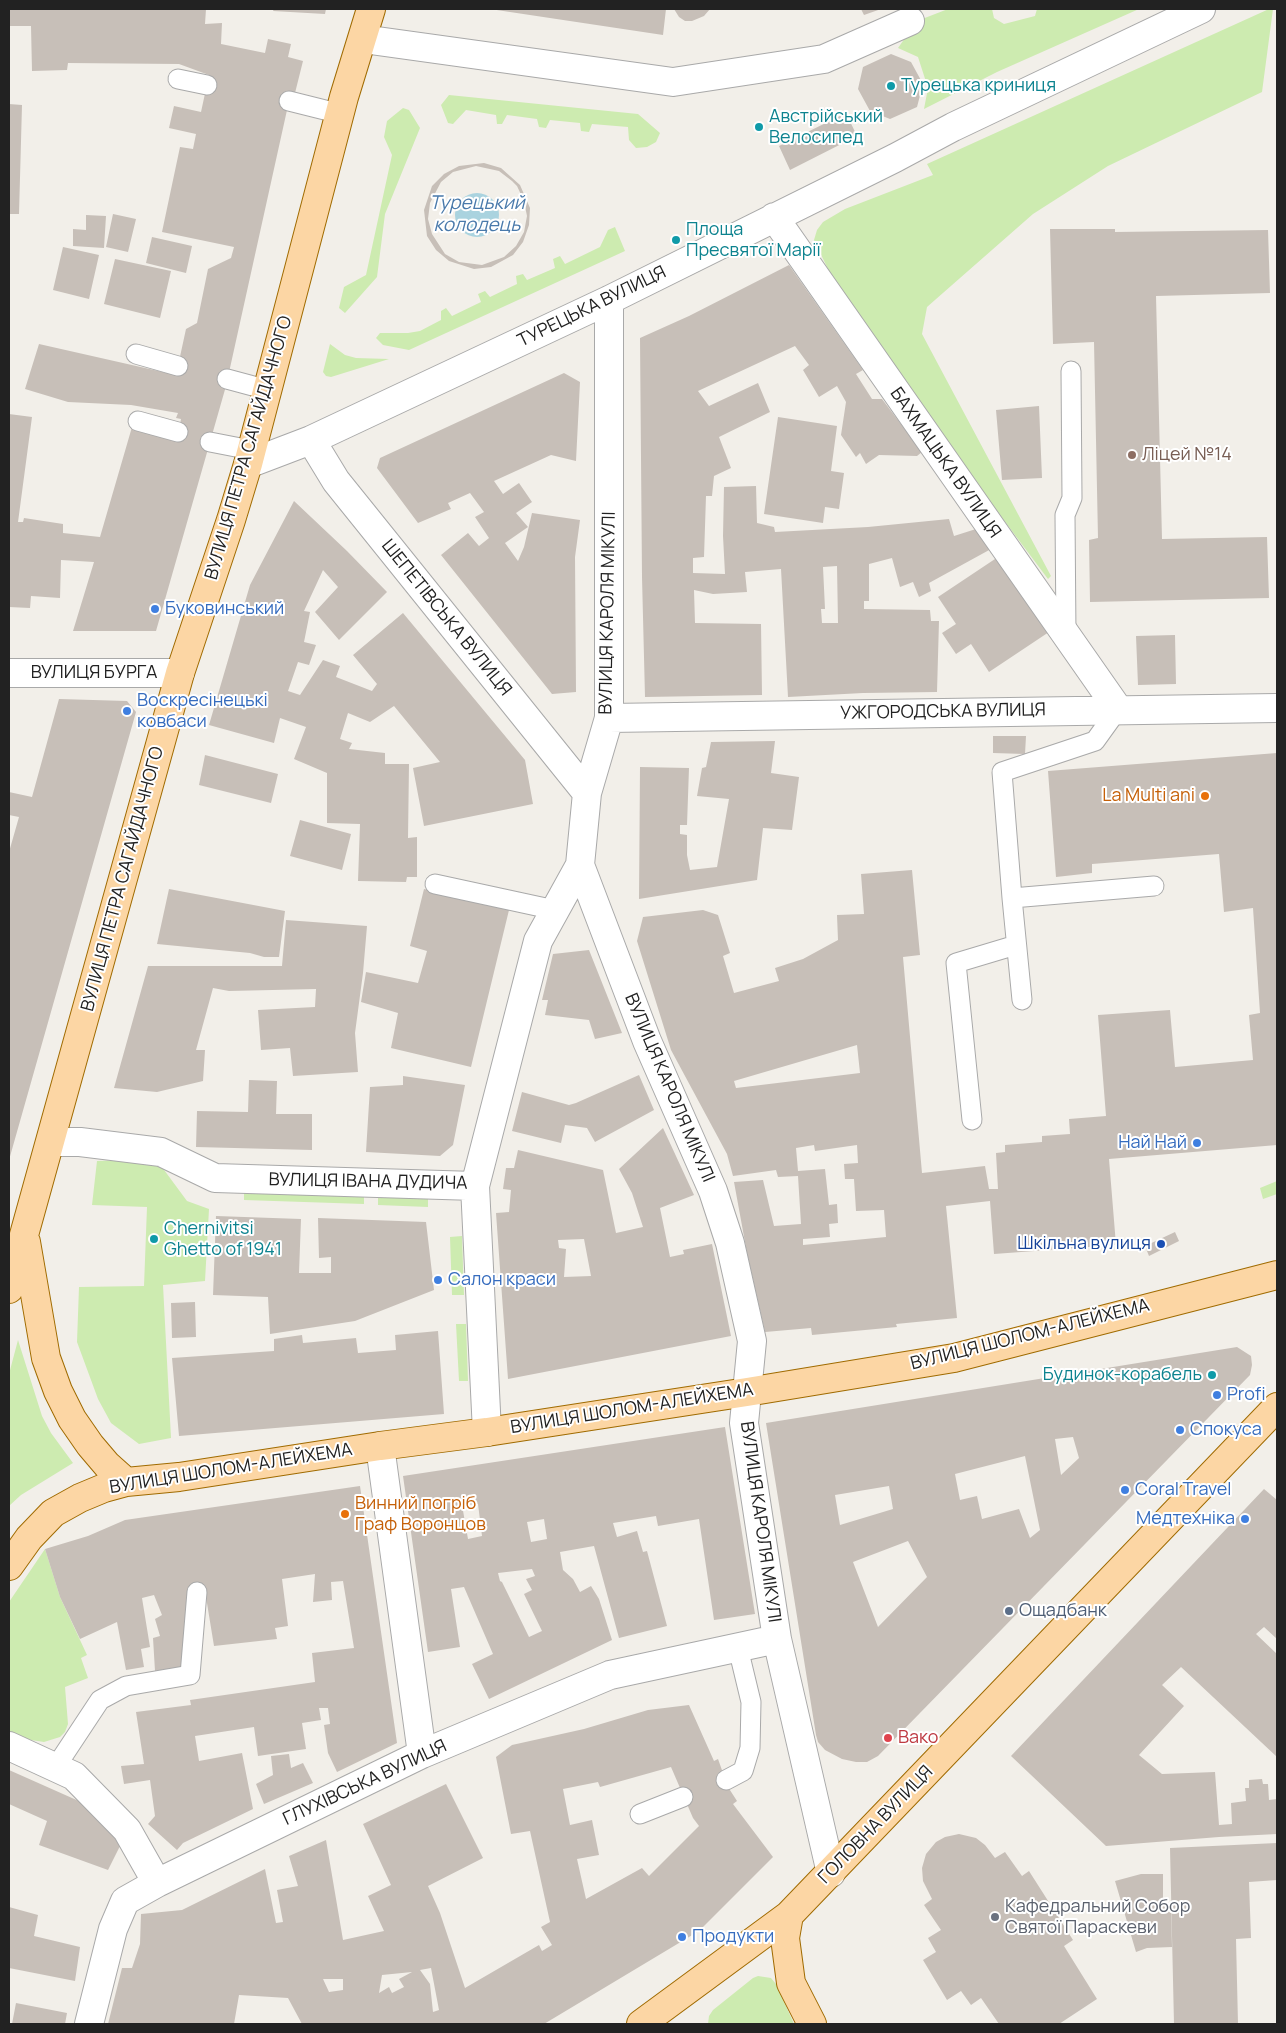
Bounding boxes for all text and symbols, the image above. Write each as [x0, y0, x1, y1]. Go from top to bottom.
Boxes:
place label: Турецька криниця [901, 75, 1056, 97]
marker: Турецька криниця [885, 80, 897, 92]
place label: Австрійський Велосипед [769, 106, 883, 148]
marker: Австрійський Велосипед [753, 121, 765, 133]
water label: Турецький колодець [429, 193, 525, 237]
place label: Площа Пресвятої Марії [686, 219, 821, 262]
marker: Площа Пресвятої Марії [670, 234, 682, 246]
street label: ТУРЕЦЬКА ВУЛИЦЯ [514, 262, 670, 352]
street label: ВУЛИЦЯ ПЕТРА САГАЙДАЧНОГО [201, 314, 297, 582]
street label: БАХМАЦЬКА ВУЛИЦЯ [885, 384, 1005, 542]
place label: Ліцей №14 [1142, 444, 1232, 466]
marker: Ліцей №14 [1126, 449, 1138, 461]
street label: ВУЛИЦЯ КАРОЛЯ МІКУЛІ [595, 511, 621, 715]
street label: ШЕПЕТІВСЬКА ВУЛИЦЯ [376, 536, 516, 700]
place label: Буковинський [165, 598, 284, 620]
marker: Буковинський [149, 603, 161, 615]
street label: ВУЛИЦЯ БУРГА [31, 662, 157, 684]
place label: Воскресінецькі ковбаси [137, 690, 268, 732]
street label: УЖГОРОДСЬКА ВУЛИЦЯ [840, 699, 1046, 725]
marker: Воскресінецькі ковбаси [121, 705, 133, 717]
street label: ВУЛИЦЯ ПЕТРА САГАЙДАЧНОГО [77, 744, 169, 1014]
place label: La Multi ani [1102, 785, 1195, 807]
marker: La Multi ani [1199, 790, 1211, 802]
street label: ВУЛИЦЯ КАРОЛЯ МІКУЛІ [619, 990, 719, 1186]
place label: Най Най [1118, 1132, 1187, 1154]
marker: Най Най [1191, 1137, 1203, 1149]
street label: ВУЛИЦЯ ІВАНА ДУДИЧА [268, 1169, 468, 1195]
place label: Chernivitsi Ghetto of 1941 [164, 1218, 282, 1260]
marker: Chernivitsi Ghetto of 1941 [148, 1233, 160, 1245]
place label: Шкільна вулиця [1017, 1233, 1151, 1255]
marker: Шкільна вулиця [1155, 1238, 1167, 1250]
place label: Салон краси [448, 1269, 556, 1291]
marker: Салон краси [432, 1274, 444, 1286]
street label: ВУЛИЦЯ ШОЛОМ-АЛЕЙХЕМА [908, 1295, 1152, 1375]
place label: Будинок-корабель [1043, 1364, 1202, 1386]
marker: Будинок-корабель [1206, 1369, 1218, 1381]
street label: ВУЛИЦЯ ШОЛОМ-АЛЕЙХЕМА [509, 1379, 755, 1439]
place label: Profi [1227, 1384, 1266, 1406]
marker: Profi [1211, 1389, 1223, 1401]
place label: Спокуса [1190, 1419, 1262, 1441]
street label: ВУЛИЦЯ КАРОЛЯ МІКУЛІ [735, 1420, 785, 1624]
marker: Спокуса [1174, 1424, 1186, 1436]
street label: ВУЛИЦЯ ШОЛОМ-АЛЕЙХЕМА [108, 1439, 354, 1499]
place label: Coral Travel [1135, 1479, 1232, 1501]
marker: Coral Travel [1119, 1484, 1131, 1496]
place label: Винний погріб Граф Воронцов [355, 1493, 486, 1536]
marker: Винний погріб Граф Воронцов [339, 1508, 351, 1520]
place label: Медтехніка [1136, 1508, 1235, 1530]
marker: Медтехніка [1239, 1513, 1251, 1525]
place label: Ощадбанк [1019, 1600, 1107, 1622]
marker: Ощадбанк [1003, 1605, 1015, 1617]
place label: Вако [898, 1727, 938, 1749]
marker: Вако [882, 1732, 894, 1744]
street label: ГЛУХІВСЬКА ВУЛИЦЯ [280, 1736, 450, 1830]
street label: ГОЛОВНА ВУЛИЦЯ [814, 1761, 938, 1889]
place label: Кафедральний Собор Святої Параскеви [1005, 1896, 1190, 1938]
marker: Кафедральний Собор Святої Параскеви [989, 1911, 1001, 1923]
place label: Продукти [692, 1926, 774, 1948]
marker: Продукти [676, 1931, 688, 1943]

